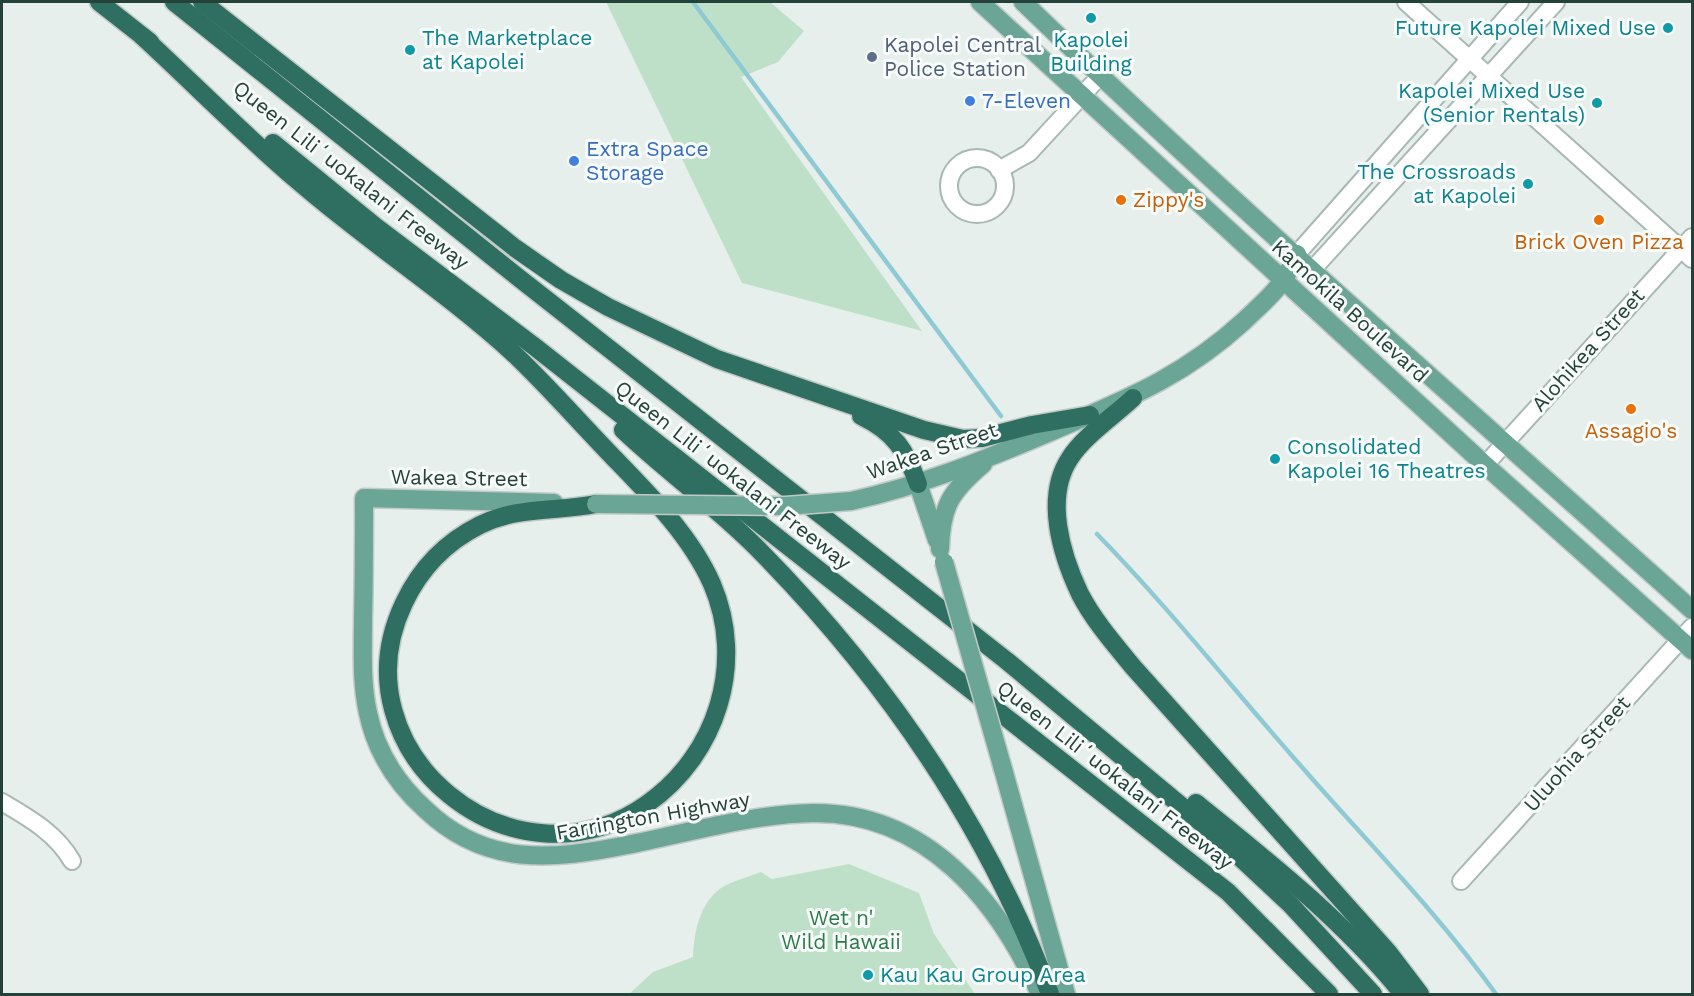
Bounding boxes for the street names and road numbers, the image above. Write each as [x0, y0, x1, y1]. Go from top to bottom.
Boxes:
street label: Queen Liliʻuokalani Freeway [228, 75, 474, 275]
street label: Kamokila Boulevard [1267, 234, 1434, 387]
street label: Alohikea Street [1526, 283, 1650, 416]
street label: Queen Liliʻuokalani Freeway [610, 375, 856, 575]
street label: Wakea Street [863, 416, 1001, 485]
street label: Wakea Street [390, 464, 528, 491]
street label: Queen Liliʻuokalani Freeway [992, 675, 1238, 875]
street label: Uluohia Street [1518, 691, 1635, 817]
street label: Farrington Highway [554, 786, 752, 845]

